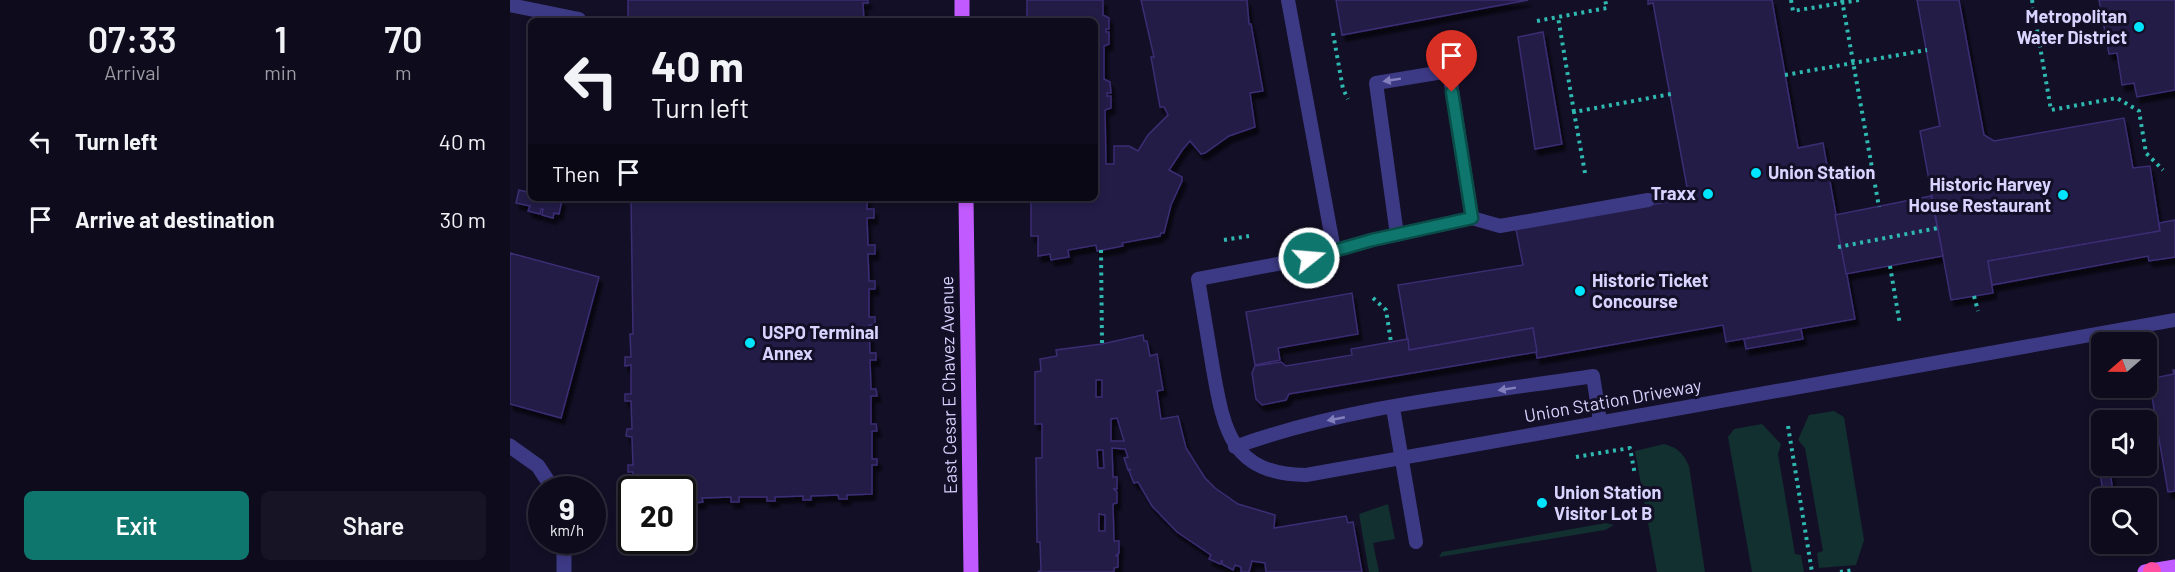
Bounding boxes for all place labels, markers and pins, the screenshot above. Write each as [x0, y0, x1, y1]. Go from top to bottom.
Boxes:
place label: Metropolitan Water District [2016, 5, 2127, 48]
marker: Metropolitan Water District [2132, 20, 2146, 34]
pin [1426, 30, 1477, 92]
place label: Union Station [1768, 161, 1875, 183]
marker: Union Station [1749, 166, 1763, 180]
place label: Historic Harvey House Restaurant [1909, 173, 2051, 216]
place label: Traxx [1651, 182, 1696, 204]
marker: Traxx [1701, 187, 1715, 201]
marker: Historic Harvey House Restaurant [2056, 188, 2070, 202]
place label: Historic Ticket Concourse [1592, 269, 1708, 312]
marker: Historic Ticket Concourse [1573, 284, 1587, 298]
place label: USPO Terminal Annex [762, 321, 879, 364]
marker: USPO Terminal Annex [743, 336, 757, 350]
place label: Union Station Visitor Lot B [1554, 481, 1661, 524]
marker: Union Station Visitor Lot B [1535, 496, 1549, 510]

